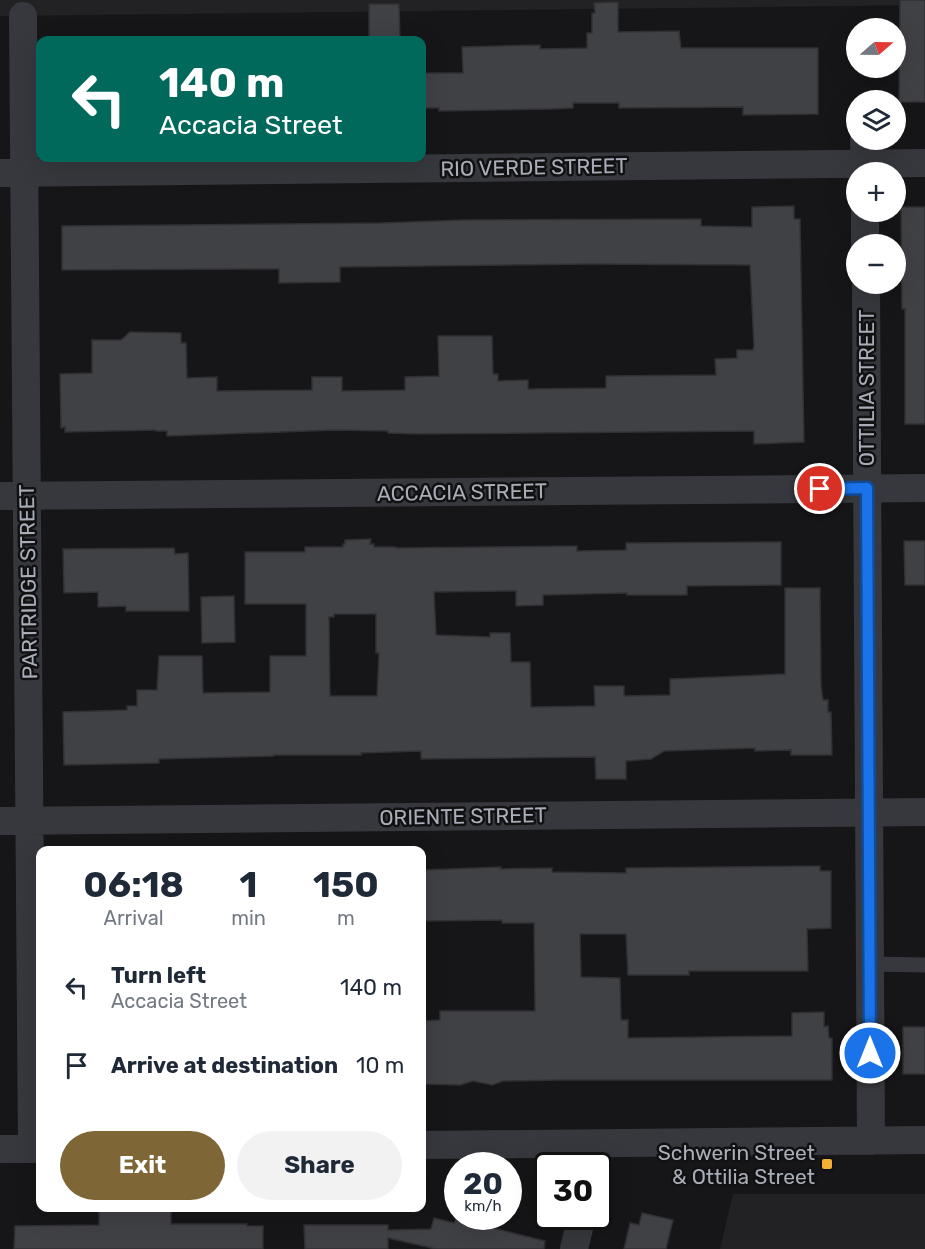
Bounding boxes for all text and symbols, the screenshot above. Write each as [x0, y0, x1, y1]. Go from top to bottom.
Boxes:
north arrow [846, 18, 906, 78]
map controls [846, 18, 906, 294]
text: 140 m [159, 58, 285, 108]
icon: left [60, 60, 138, 138]
button: layers [846, 90, 906, 150]
text: Accacia Street [159, 109, 343, 141]
street label: RIO VERDE STREET [440, 153, 628, 181]
button: + [846, 162, 906, 222]
button: − [846, 234, 906, 294]
street label: OTTILIA STREET [854, 310, 879, 466]
pin [794, 463, 845, 514]
icon: arrive [803, 472, 836, 505]
street label: ACCACIA STREET [377, 478, 547, 506]
street label: PARTRIDGE STREET [14, 484, 42, 680]
street label: ORIENTE STREET [379, 802, 547, 830]
text: 06:18 [83, 863, 184, 906]
text: 1 [240, 863, 257, 906]
text: 150 [313, 863, 379, 906]
text: Arrival [104, 906, 164, 930]
text: min [231, 906, 266, 930]
text: m [337, 906, 355, 930]
text: Turn left [111, 962, 206, 989]
icon: left [60, 971, 93, 1004]
text: 140 m [340, 974, 402, 1001]
text: Accacia Street [111, 989, 247, 1013]
position arrow [838, 1021, 902, 1085]
icon: arrive [60, 1049, 93, 1082]
text: Arrive at destination [111, 1052, 338, 1079]
text: 10 m [356, 1052, 404, 1079]
button: Exit [60, 1131, 225, 1200]
button: Share [237, 1131, 402, 1200]
place label: Schwerin Street & Ottilia Street [658, 1140, 815, 1189]
speed limit sign: 30 [534, 1152, 612, 1230]
marker: Schwerin Street & Ottilia Street [820, 1157, 834, 1171]
text: 20 [463, 1166, 503, 1202]
text: km/h [464, 1197, 502, 1215]

